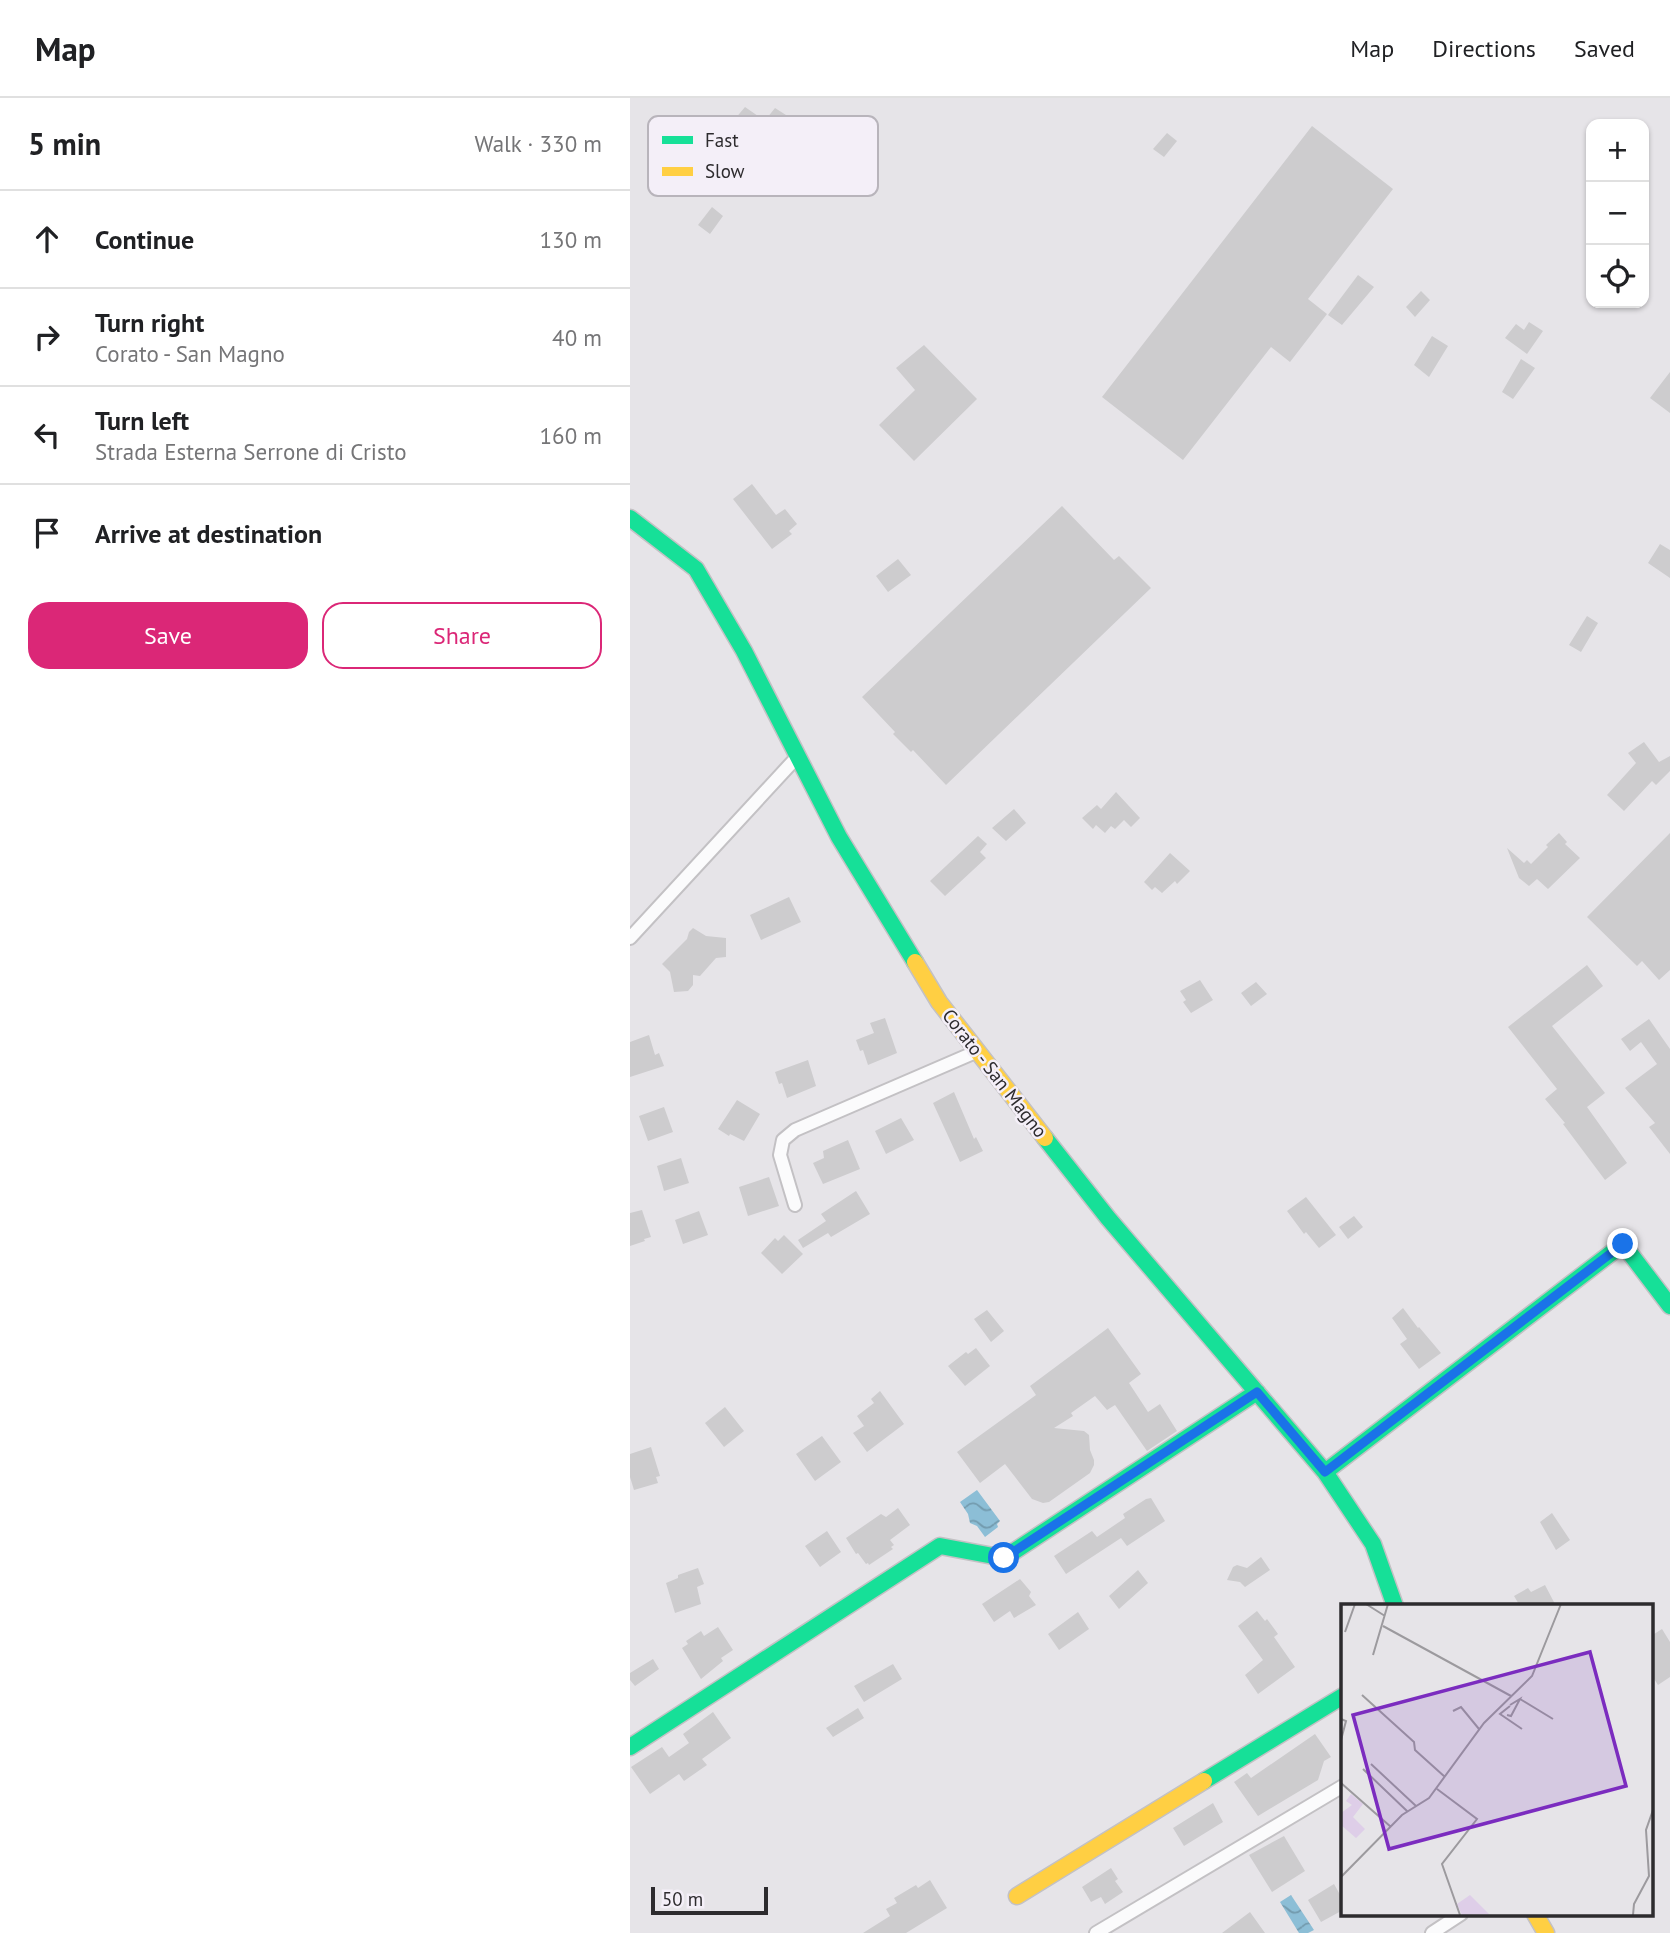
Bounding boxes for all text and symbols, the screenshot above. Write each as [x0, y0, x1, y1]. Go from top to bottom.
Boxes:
text: Map [35, 27, 96, 70]
text: Map [1350, 33, 1394, 64]
text: Directions [1432, 33, 1536, 64]
text: Saved [1574, 33, 1635, 64]
legend [648, 116, 878, 196]
map controls [1586, 119, 1649, 308]
button: + [1586, 119, 1649, 182]
text: 5 min [28, 124, 101, 163]
text: Fast [705, 128, 739, 152]
text: Walk · 330 m [475, 129, 602, 158]
text: Slow [705, 159, 745, 183]
button: − [1586, 182, 1649, 245]
icon: ahead [28, 220, 66, 258]
text: Continue [95, 223, 194, 256]
text: 130 m [540, 225, 602, 254]
button: locate [1586, 245, 1649, 308]
text: Turn right [95, 306, 204, 339]
icon: right [28, 318, 66, 356]
text: 40 m [552, 323, 602, 352]
text: Corato - San Magno [95, 339, 285, 368]
text: Turn left [95, 404, 189, 437]
icon: left [28, 416, 66, 454]
text: 160 m [540, 421, 602, 450]
text: Strada Esterna Serrone di Cristo [95, 437, 407, 466]
icon: arrive [28, 514, 66, 552]
text: Arrive at destination [95, 517, 322, 550]
button: Save [28, 602, 308, 669]
button: Share [322, 602, 602, 669]
street label: Corato - San Magno [937, 1004, 1053, 1142]
route end [1607, 1228, 1638, 1259]
route start [988, 1542, 1019, 1573]
inset map [1341, 1604, 1653, 1916]
scale bar [651, 1884, 768, 1916]
text: 50 m [662, 1887, 703, 1911]

